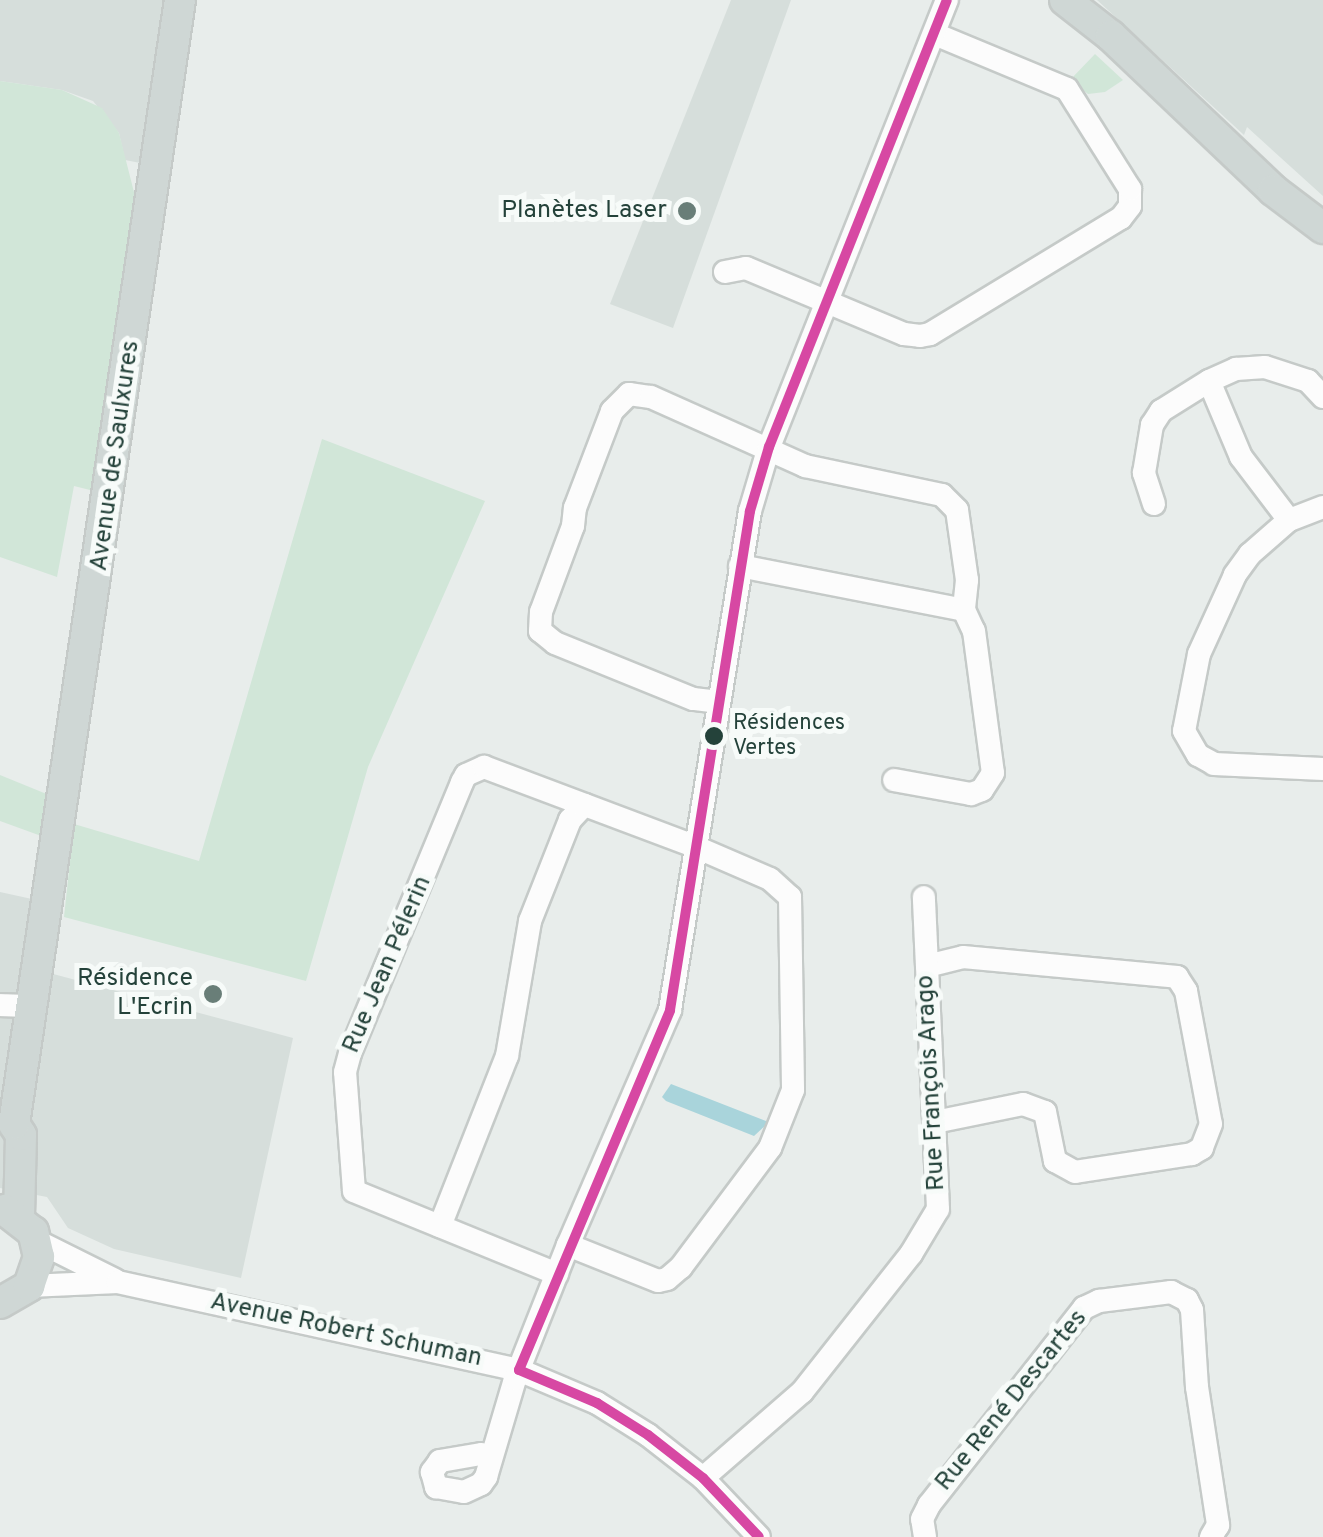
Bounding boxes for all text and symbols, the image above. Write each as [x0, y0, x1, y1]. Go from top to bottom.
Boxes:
place label: Planètes Laser [501, 196, 667, 226]
marker: Planètes Laser [676, 200, 698, 222]
street label: Avenue de Saulxures [85, 339, 147, 573]
place label: Résidences Vertes [733, 710, 845, 761]
marker: Résidences Vertes [704, 726, 724, 746]
street label: Rue Jean Pélerin [337, 872, 439, 1058]
place label: Résidence L'Ecrin [77, 965, 193, 1024]
street label: Rue François Arago [911, 974, 953, 1192]
marker: Résidence L'Ecrin [202, 983, 224, 1005]
street label: Avenue Robert Schuman [207, 1288, 485, 1374]
street label: Rue René Descartes [930, 1304, 1094, 1498]

